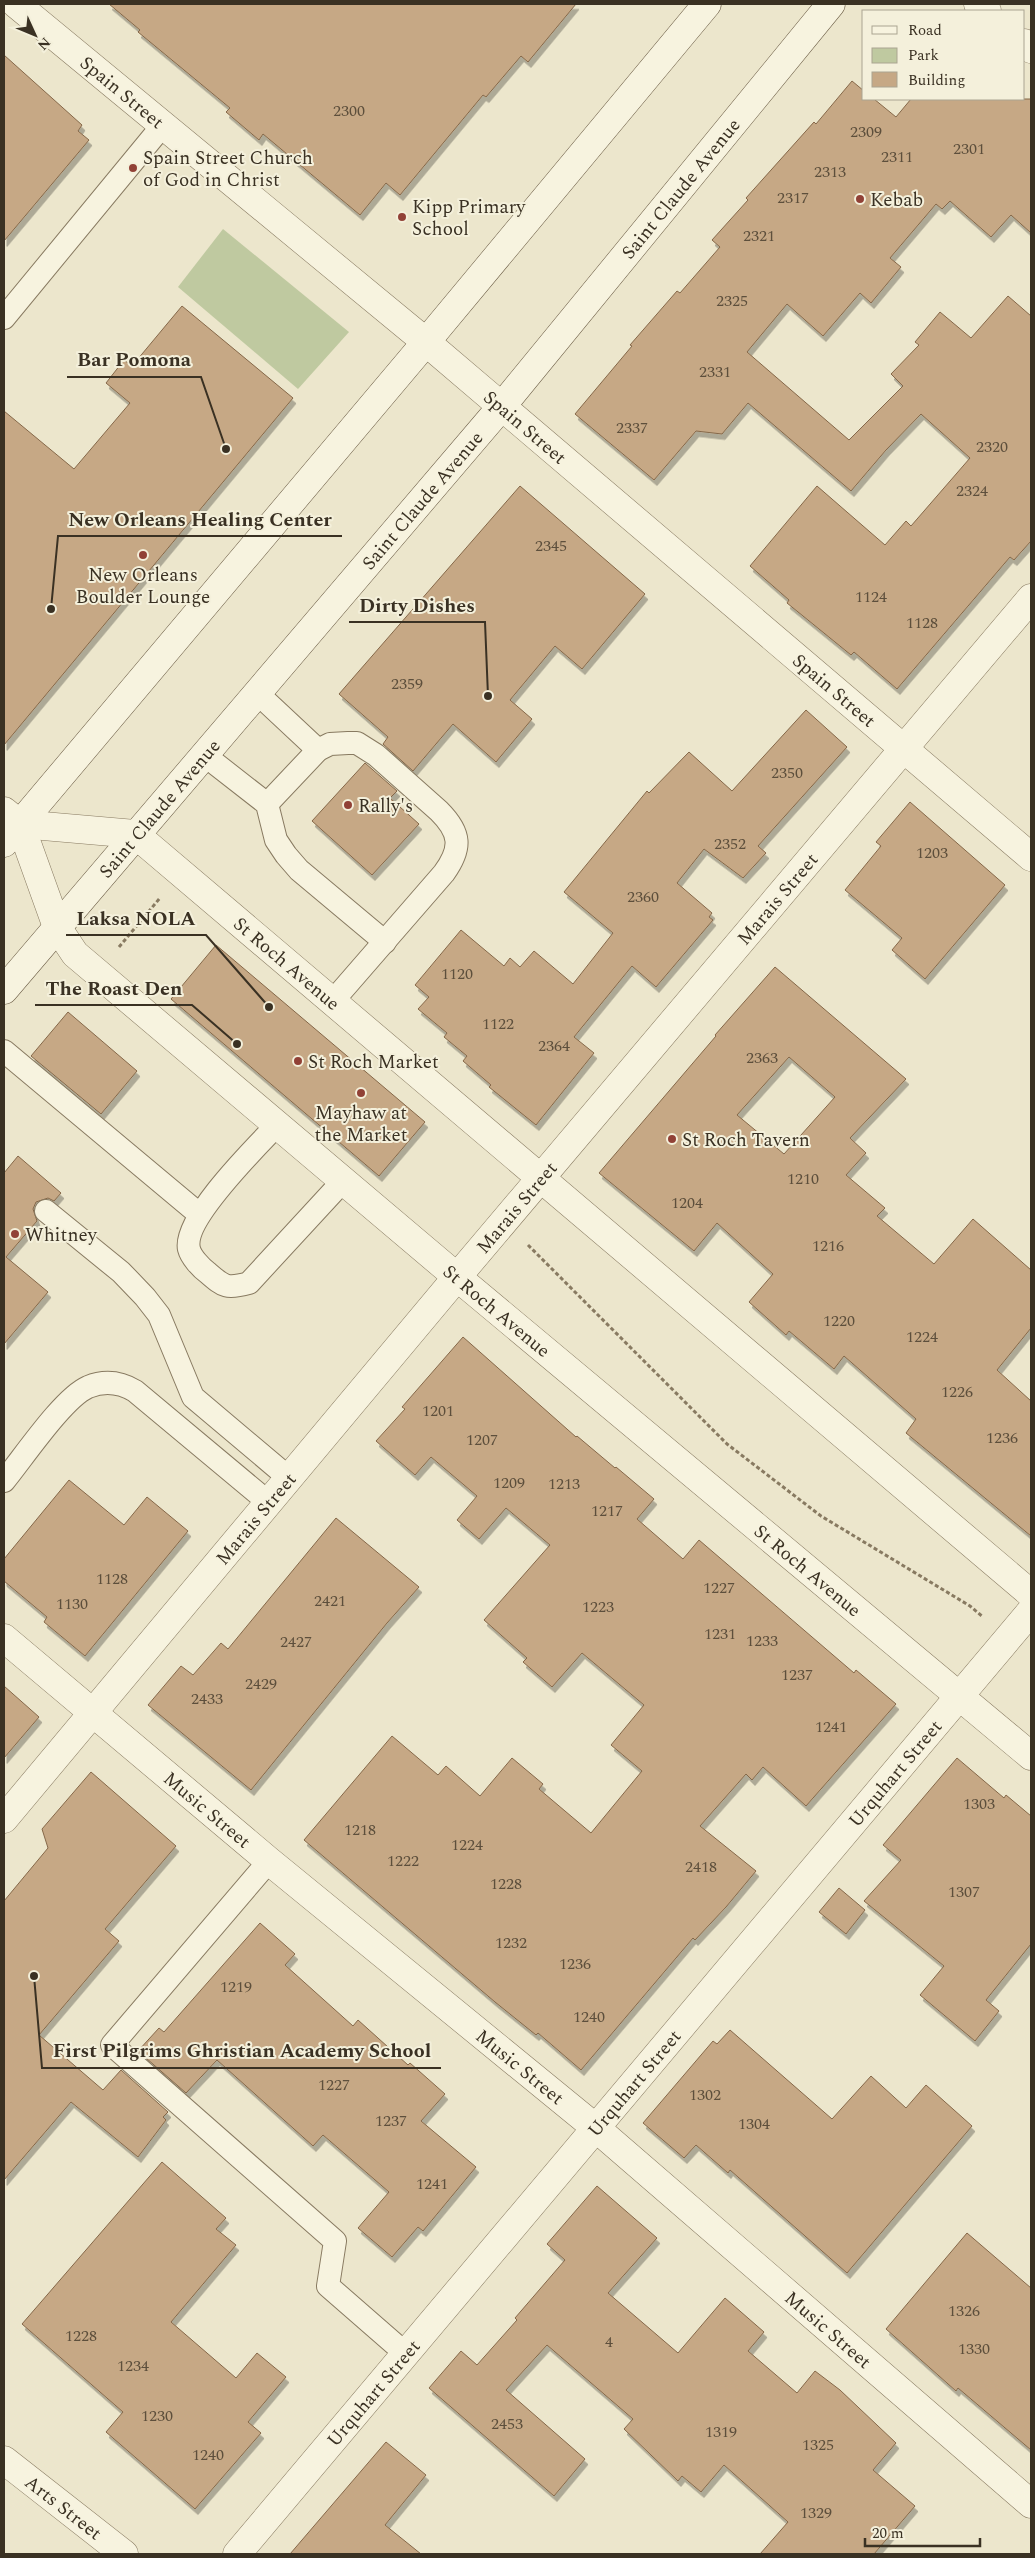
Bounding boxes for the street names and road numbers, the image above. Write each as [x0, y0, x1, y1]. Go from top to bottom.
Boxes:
street label: Spain Street [73, 49, 170, 137]
street label: Saint Claude Avenue [615, 112, 748, 266]
street label: Spain Street [476, 384, 573, 472]
street label: Saint Claude Avenue [355, 425, 491, 577]
street label: Spain Street [785, 647, 882, 735]
street label: Saint Claude Avenue [92, 733, 228, 885]
street label: Marais Street [730, 847, 826, 952]
street label: St Roch Avenue [226, 910, 346, 1018]
street label: Marais Street [470, 1155, 565, 1261]
street label: St Roch Avenue [436, 1258, 556, 1365]
street label: Marais Street [209, 1466, 304, 1572]
street label: St Roch Avenue [747, 1518, 867, 1625]
street label: Urquhart Street [842, 1714, 950, 1834]
street label: Music Street [156, 1765, 257, 1856]
street label: Music Street [469, 2023, 570, 2113]
street label: Urquhart Street [581, 2023, 689, 2144]
street label: Music Street [778, 2284, 878, 2376]
street label: Urquhart Street [320, 2333, 428, 2454]
street label: Arts Street [18, 2468, 108, 2548]

